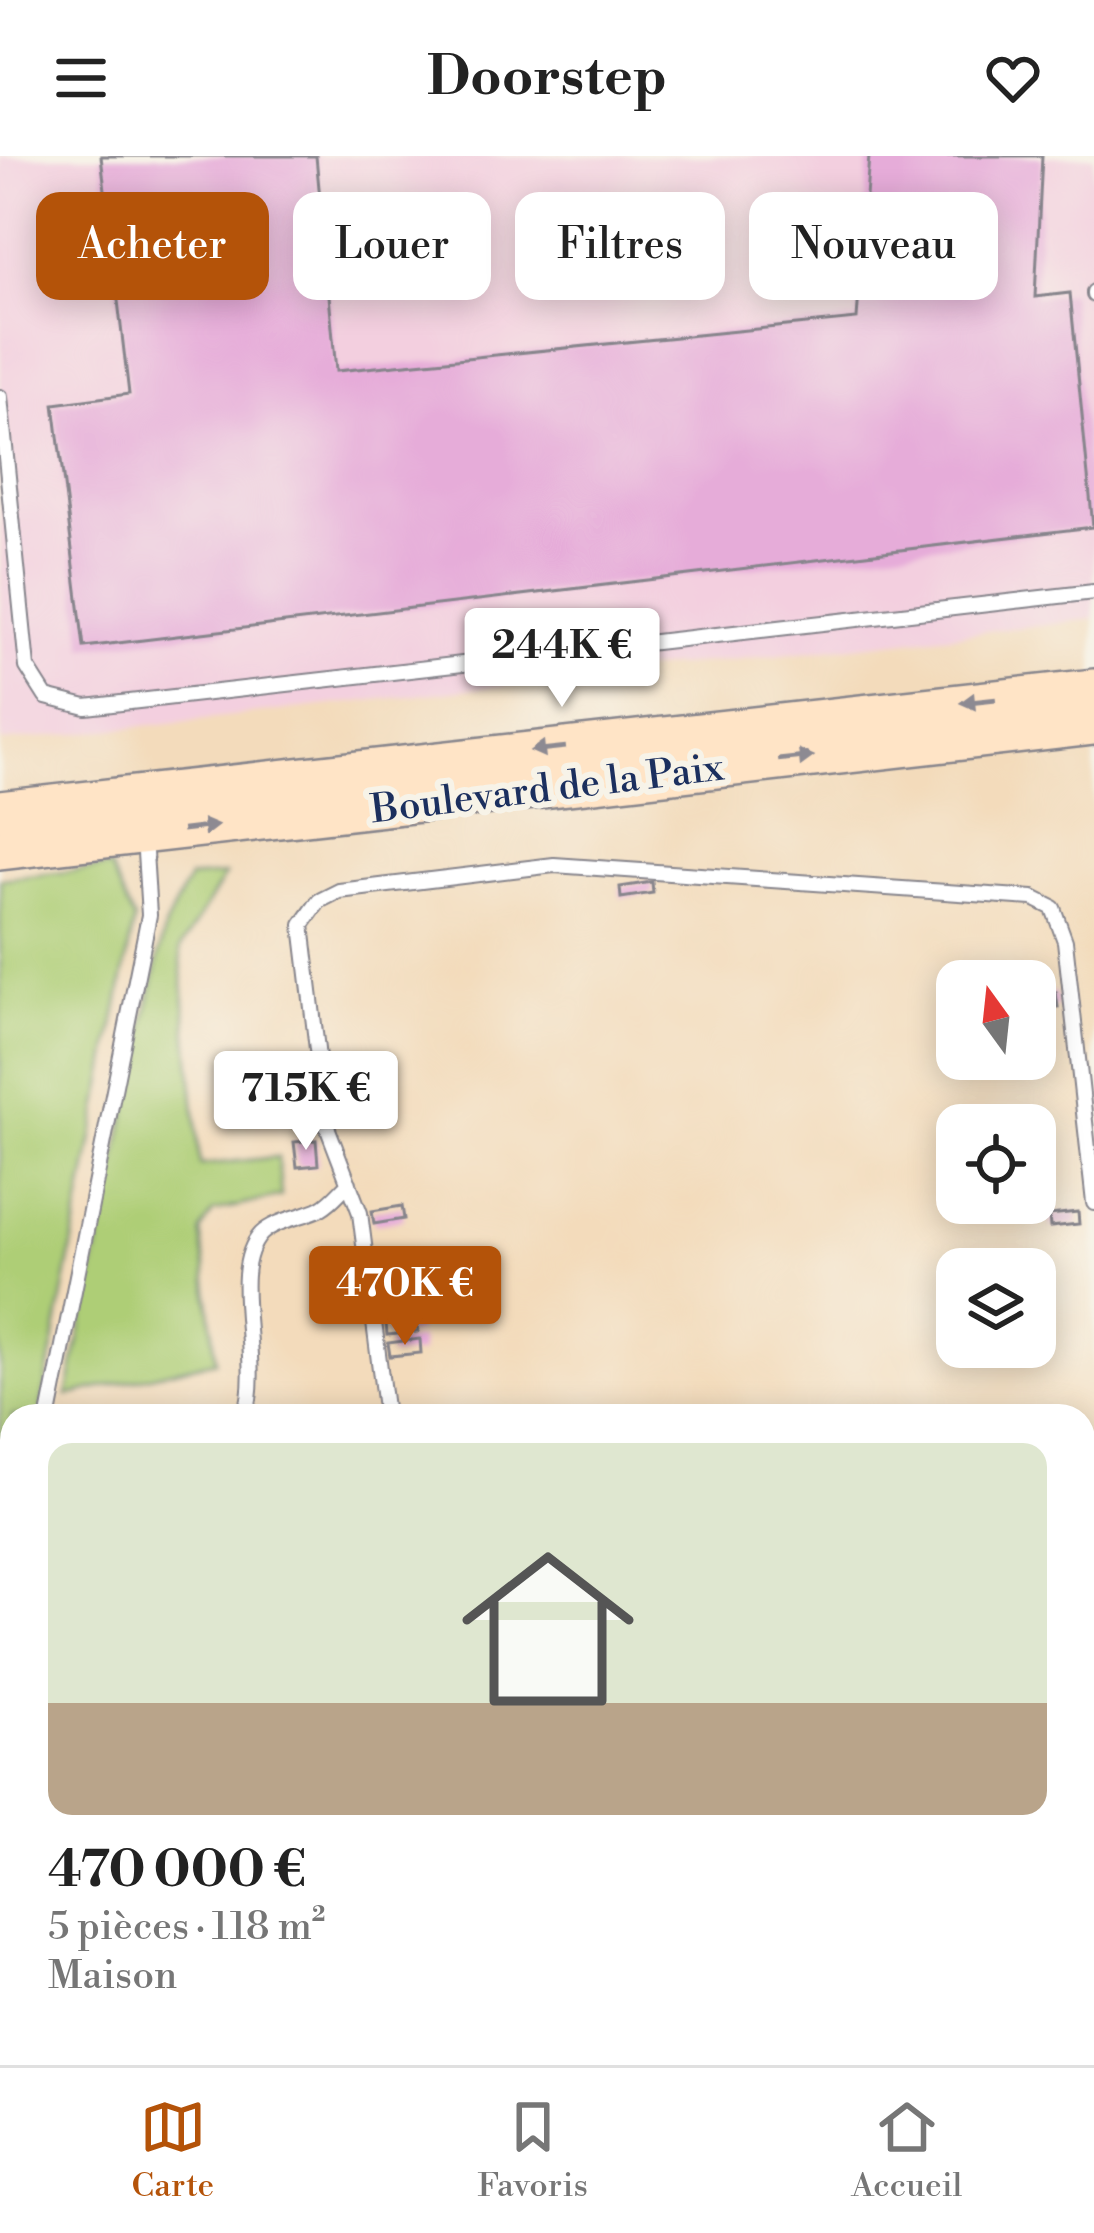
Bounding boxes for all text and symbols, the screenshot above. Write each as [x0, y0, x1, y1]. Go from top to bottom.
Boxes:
text: Doorstep [427, 44, 667, 112]
icon: menu [48, 45, 114, 111]
icon: heart [980, 45, 1046, 111]
chip: Acheter [36, 192, 269, 300]
chip: Louer [293, 192, 491, 300]
chip: Filtres [515, 192, 725, 300]
chip: Nouveau [749, 192, 998, 300]
pin: 244K € [464, 608, 660, 710]
text: 244K € [492, 622, 632, 671]
one-way arrow [959, 692, 996, 711]
one-way arrow [529, 740, 566, 759]
street label: Boulevard de la Paix [367, 743, 727, 836]
one-way arrow [778, 749, 815, 768]
one-way arrow [182, 818, 219, 837]
north arrow [936, 960, 1056, 1080]
map controls [936, 960, 1056, 1368]
pin: 715K € [208, 1051, 404, 1153]
text: 715K € [241, 1065, 371, 1114]
button: locate [936, 1104, 1056, 1224]
pin: 470K € [307, 1246, 503, 1348]
button: layers [936, 1248, 1056, 1368]
text: 470K € [336, 1260, 474, 1309]
icon: home [440, 1521, 656, 1737]
text: 470 000 € [48, 1839, 306, 1903]
text: 5 pièces · 118 m² [48, 1903, 326, 1952]
text: Maison [48, 1952, 177, 2001]
tab: Carte [132, 2094, 214, 2207]
tab: Favoris [477, 2094, 588, 2207]
tab: Accueil [851, 2094, 962, 2207]

